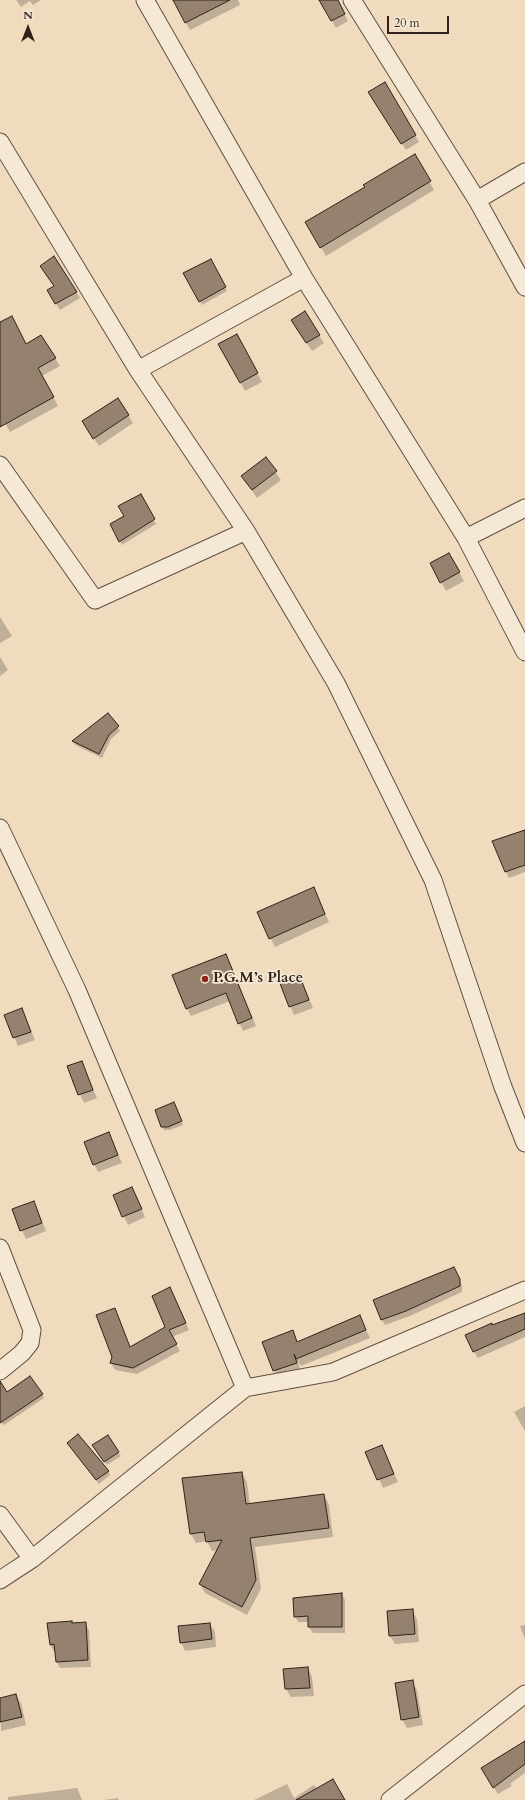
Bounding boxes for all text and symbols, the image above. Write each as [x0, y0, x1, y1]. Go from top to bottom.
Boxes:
north arrow [8, 8, 48, 48]
text: N [23, 8, 33, 23]
scale bar [389, 8, 451, 34]
text: 20 m [394, 15, 420, 31]
place label: P.G.M’s Place [213, 970, 303, 988]
marker: P.G.M’s Place [200, 974, 210, 984]

